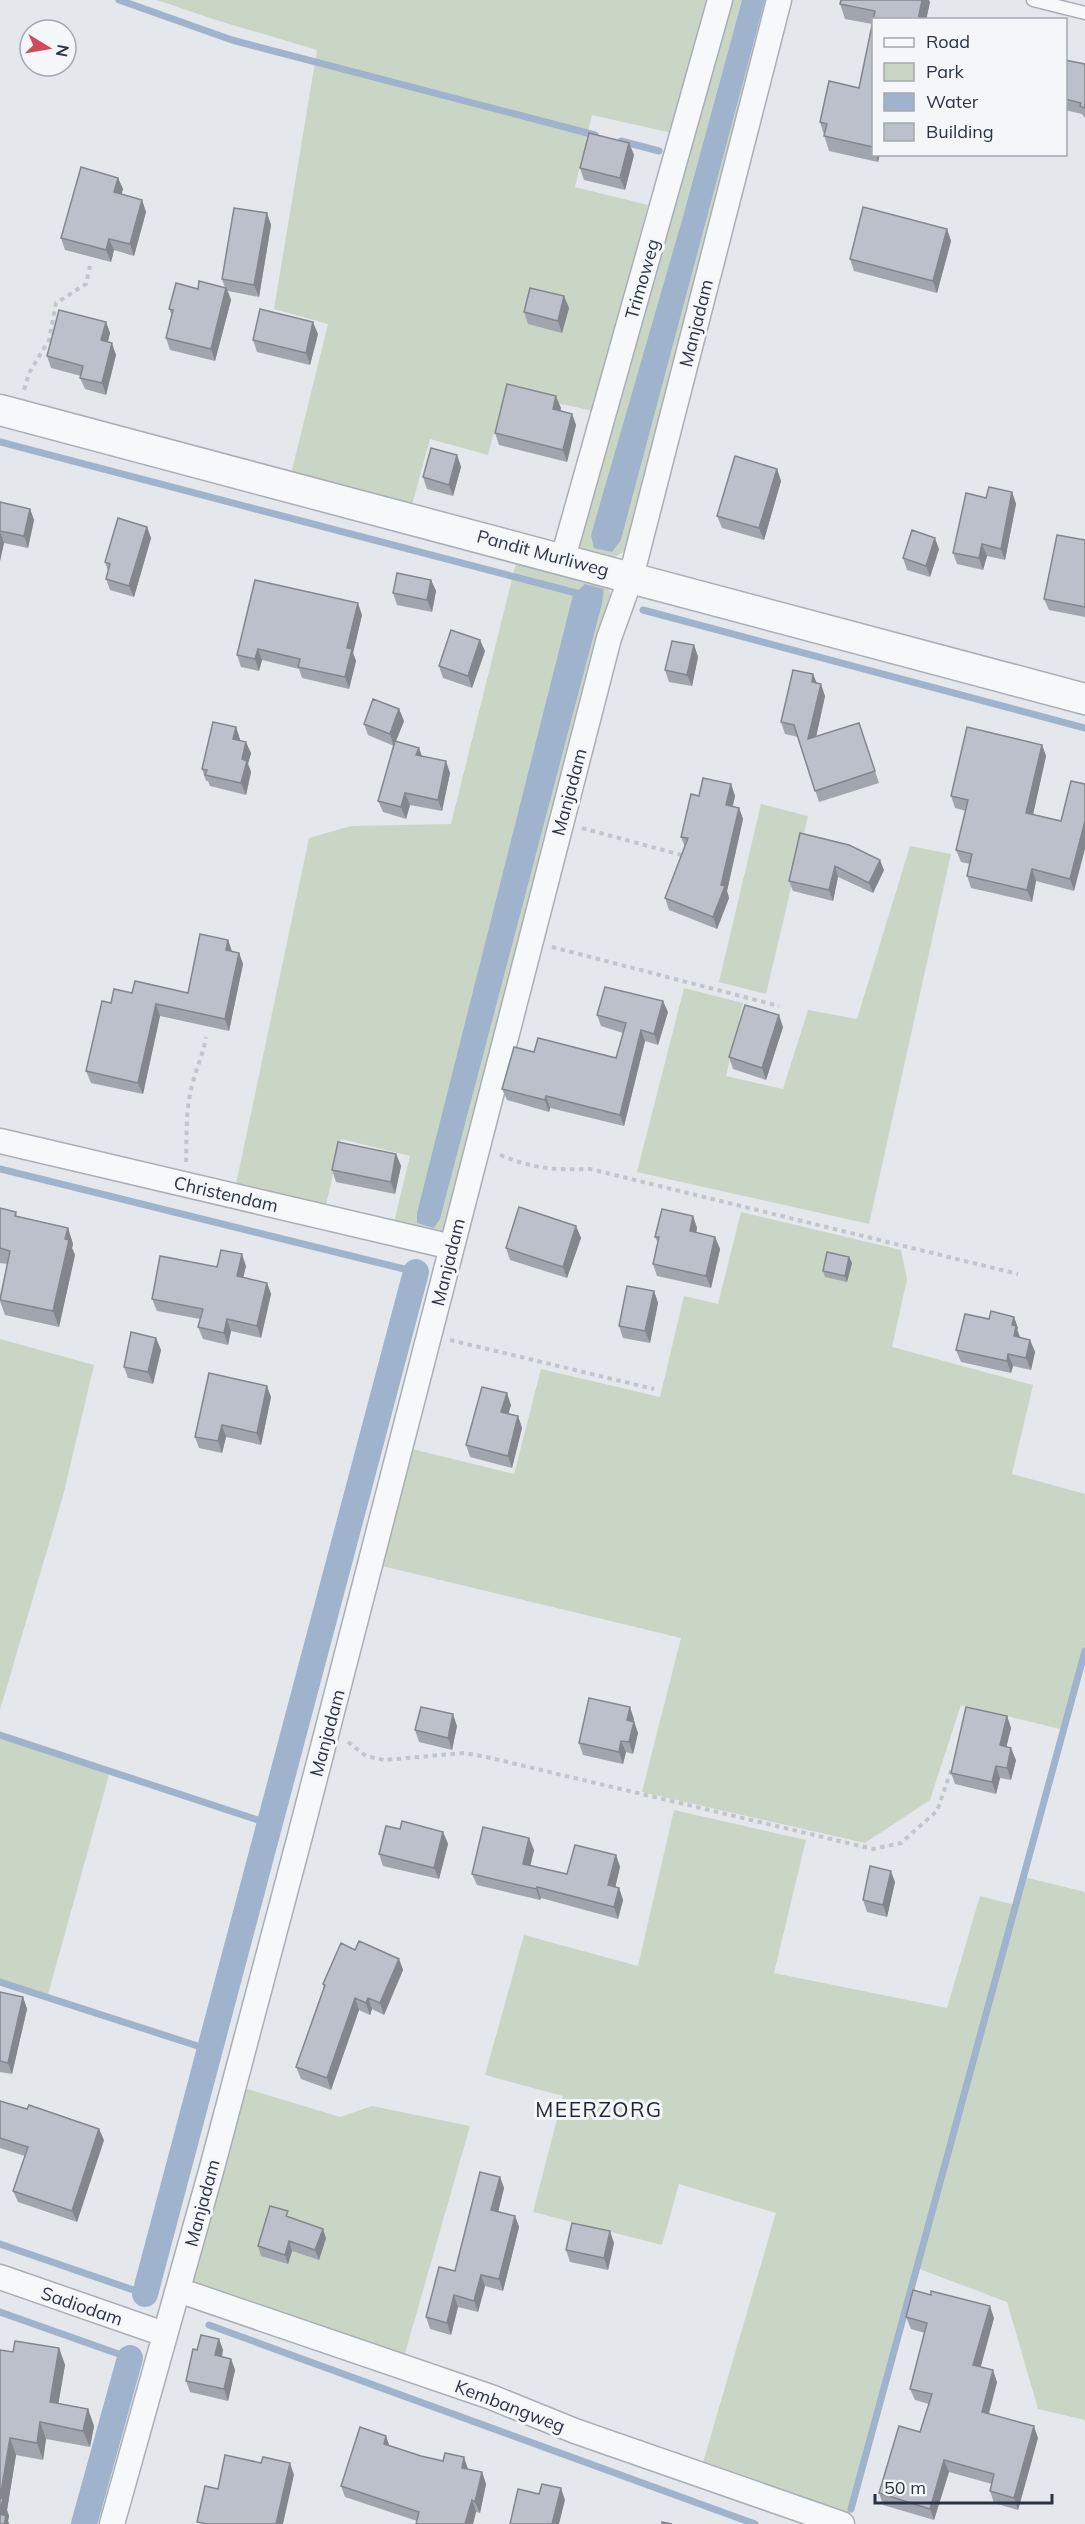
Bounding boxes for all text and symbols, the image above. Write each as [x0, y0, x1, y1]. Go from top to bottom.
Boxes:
north arrow [18, 18, 78, 78]
legend [872, 18, 1067, 156]
text: Road [926, 30, 970, 53]
text: N [52, 43, 74, 59]
text: Park [926, 60, 965, 83]
text: Water [926, 90, 979, 113]
text: Building [926, 120, 994, 143]
street label: Trimoweg [620, 236, 664, 322]
street label: Manjadam [674, 277, 718, 369]
street label: Pandit Murliweg [474, 524, 612, 582]
street label: Manjadam [546, 746, 592, 838]
street label: Christendam [172, 1171, 280, 1217]
street label: Manjadam [426, 1216, 470, 1308]
street label: Manjadam [304, 1687, 350, 1779]
district label: MEERZORG [535, 2096, 663, 2122]
street label: Manjadam [179, 2157, 225, 2249]
street label: Sadiodam [38, 2281, 126, 2331]
street label: Kembangweg [452, 2374, 568, 2438]
scale bar [875, 2467, 1052, 2505]
text: 50 m [884, 2476, 926, 2499]

